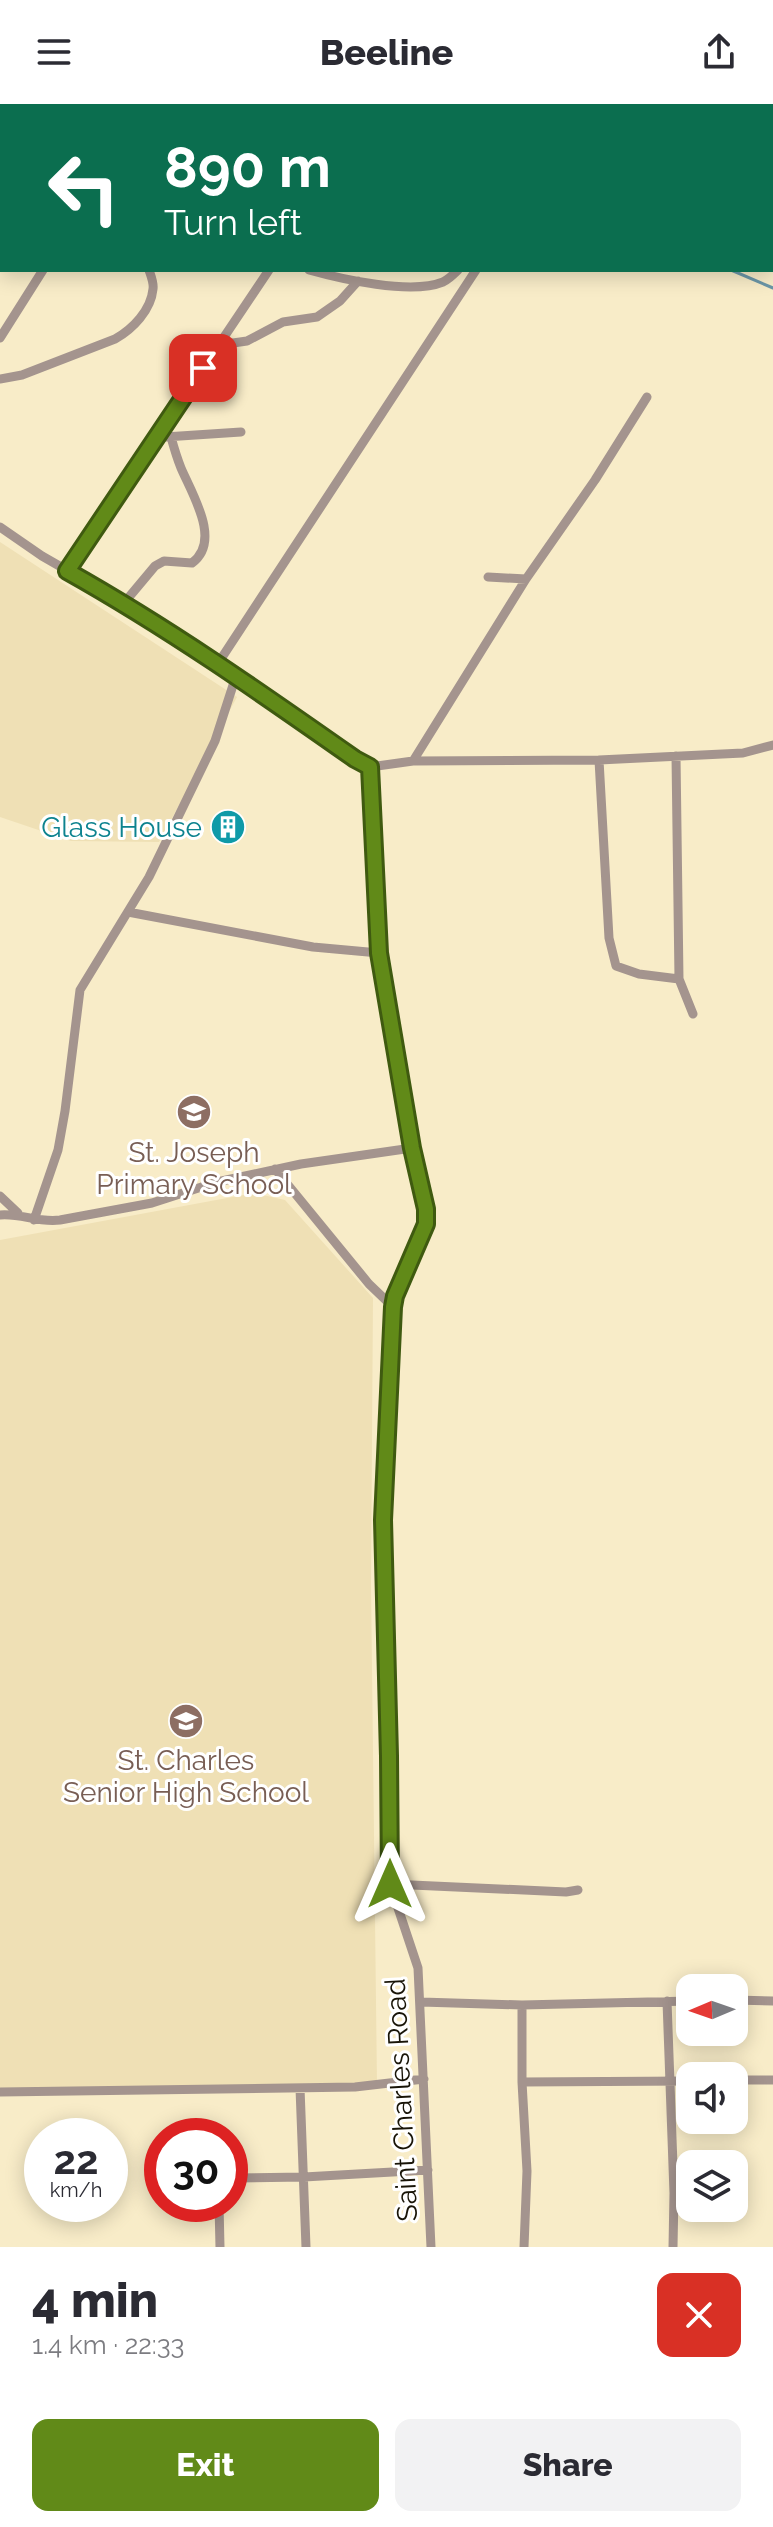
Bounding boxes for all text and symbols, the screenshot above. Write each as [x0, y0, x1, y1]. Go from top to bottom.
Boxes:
icon: menu [32, 30, 76, 74]
icon: share [697, 30, 741, 74]
text: Beeline [320, 31, 453, 73]
text: 890 m [164, 134, 331, 200]
icon: left [32, 136, 136, 240]
text: Turn left [164, 201, 302, 243]
pin [169, 334, 237, 402]
icon: arrive [181, 346, 225, 390]
building icon: Glass House [209, 808, 247, 846]
place label: Glass House [41, 811, 202, 844]
school or university icon: St. Joseph Primary School [175, 1093, 213, 1131]
place label: St. Joseph Primary School [96, 1136, 292, 1201]
school or university icon: St. Charles Senior High School [167, 1702, 205, 1740]
place label: St. Charles Senior High School [63, 1744, 309, 1809]
position arrow [348, 1842, 432, 1926]
north arrow [676, 1974, 748, 2046]
map controls [676, 1974, 748, 2222]
street label: Saint Charles Road [379, 1977, 424, 2222]
button: sound [676, 2062, 748, 2134]
speed limit sign: 30 [144, 2118, 248, 2222]
text: 22 [53, 2136, 99, 2183]
button: layers [676, 2150, 748, 2222]
text: km/h [50, 2178, 102, 2202]
text: 4 min [32, 2272, 158, 2328]
button: close [657, 2273, 741, 2357]
text: 1.4 km · 22:33 [32, 2330, 184, 2360]
button: Exit [32, 2419, 379, 2511]
button: Share [395, 2419, 741, 2511]

